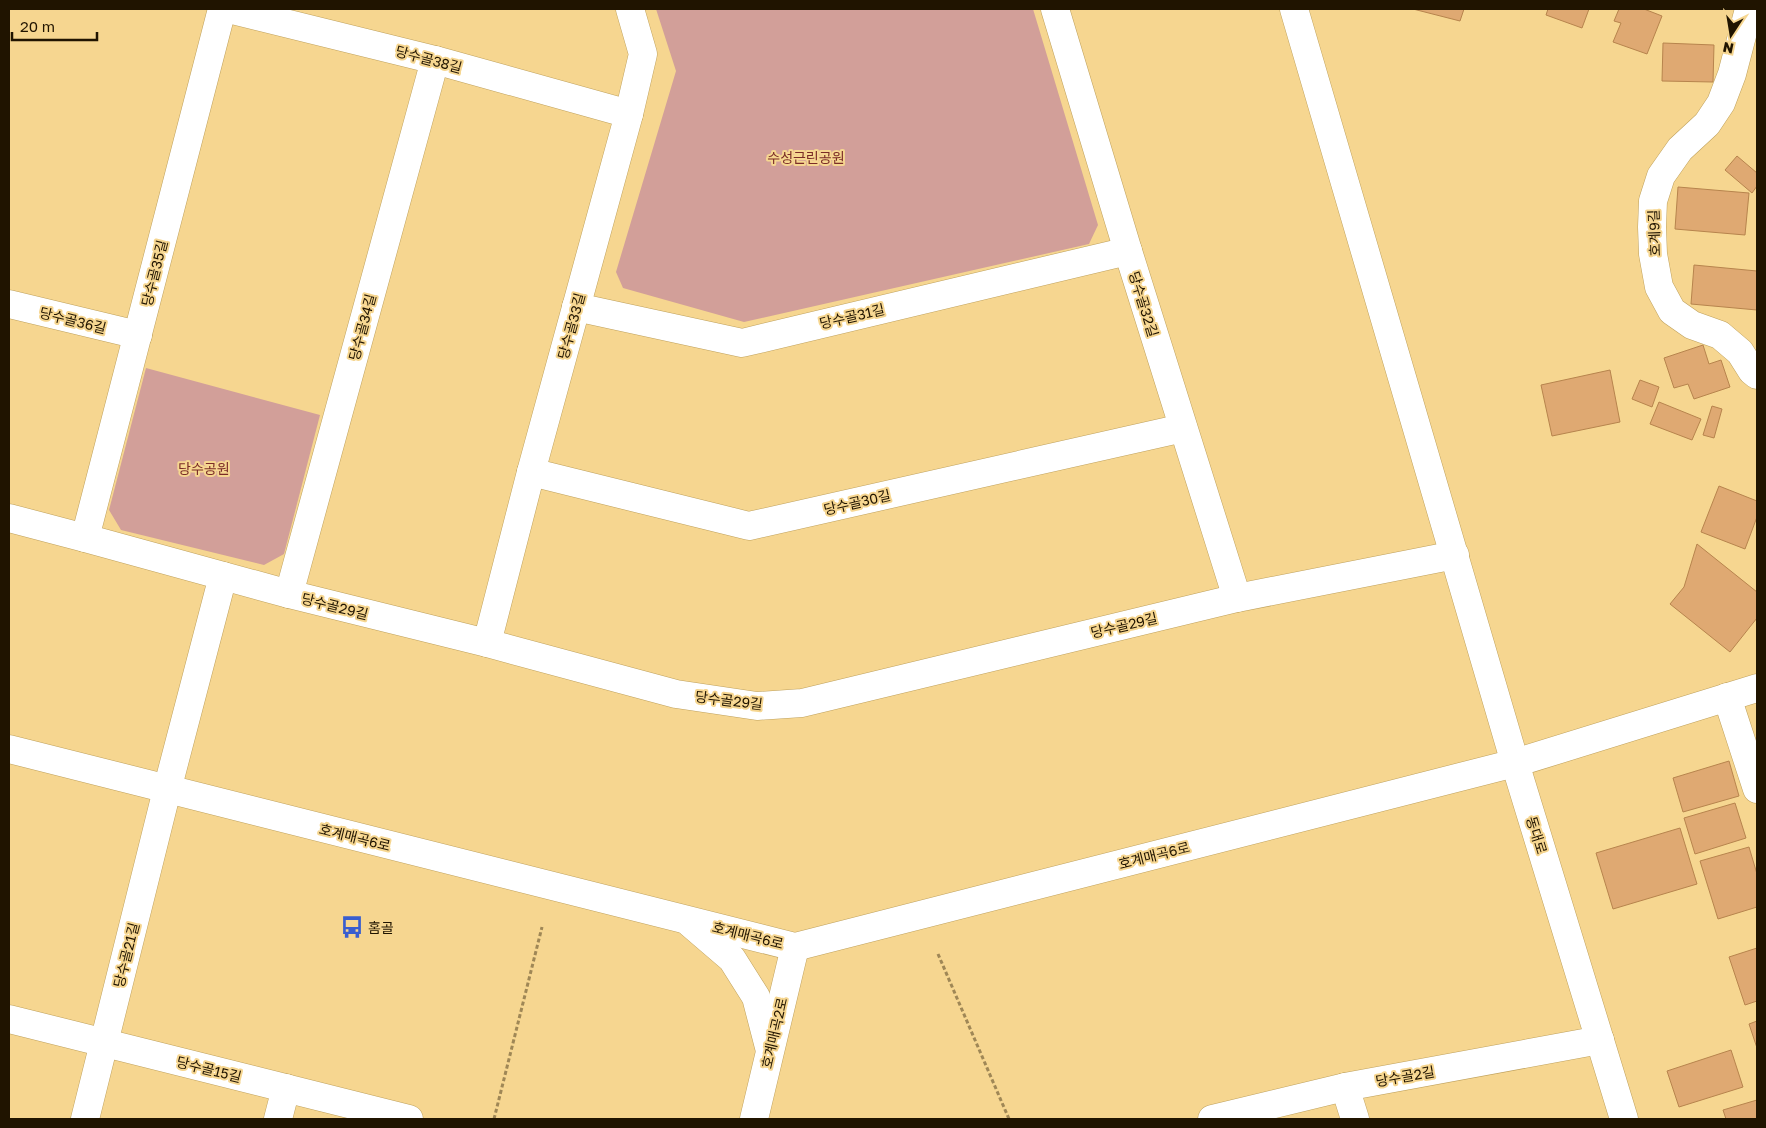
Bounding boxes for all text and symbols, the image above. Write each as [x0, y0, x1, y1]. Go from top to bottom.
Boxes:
scale bar [12, 10, 98, 42]
north arrow [1706, 10, 1756, 60]
text: 20 m [20, 17, 55, 35]
text: N [1721, 39, 1735, 58]
street label: 당수골38길 [394, 42, 464, 76]
park label: 수성근린공원 [767, 149, 845, 166]
street label: 호계9길 [1645, 209, 1663, 257]
street label: 당수골35길 [138, 238, 170, 308]
street label: 당수골32길 [1126, 269, 1162, 339]
street label: 당수골33길 [554, 291, 588, 361]
street label: 당수골34길 [345, 292, 379, 362]
street label: 당수골31길 [818, 300, 886, 332]
street label: 당수골36길 [38, 304, 108, 336]
park label: 당수공원 [178, 460, 230, 477]
street label: 당수골30길 [822, 486, 892, 518]
street label: 당수골29길 [300, 590, 370, 622]
street label: 당수골29길 [1089, 609, 1159, 641]
street label: 당수골29길 [694, 687, 764, 713]
street label: 동대로 [1523, 814, 1551, 856]
street label: 호계매곡6로 [318, 820, 393, 854]
street label: 호계매곡6로 [1117, 838, 1192, 872]
bus stop icon: 홈골 [339, 914, 365, 940]
street label: 호계매곡6로 [711, 918, 786, 952]
place label: 홈골 [368, 919, 394, 936]
street label: 당수골21길 [110, 921, 142, 989]
street label: 호계매곡2로 [758, 996, 790, 1070]
street label: 당수골15길 [175, 1053, 243, 1085]
street label: 당수골2길 [1374, 1062, 1436, 1090]

